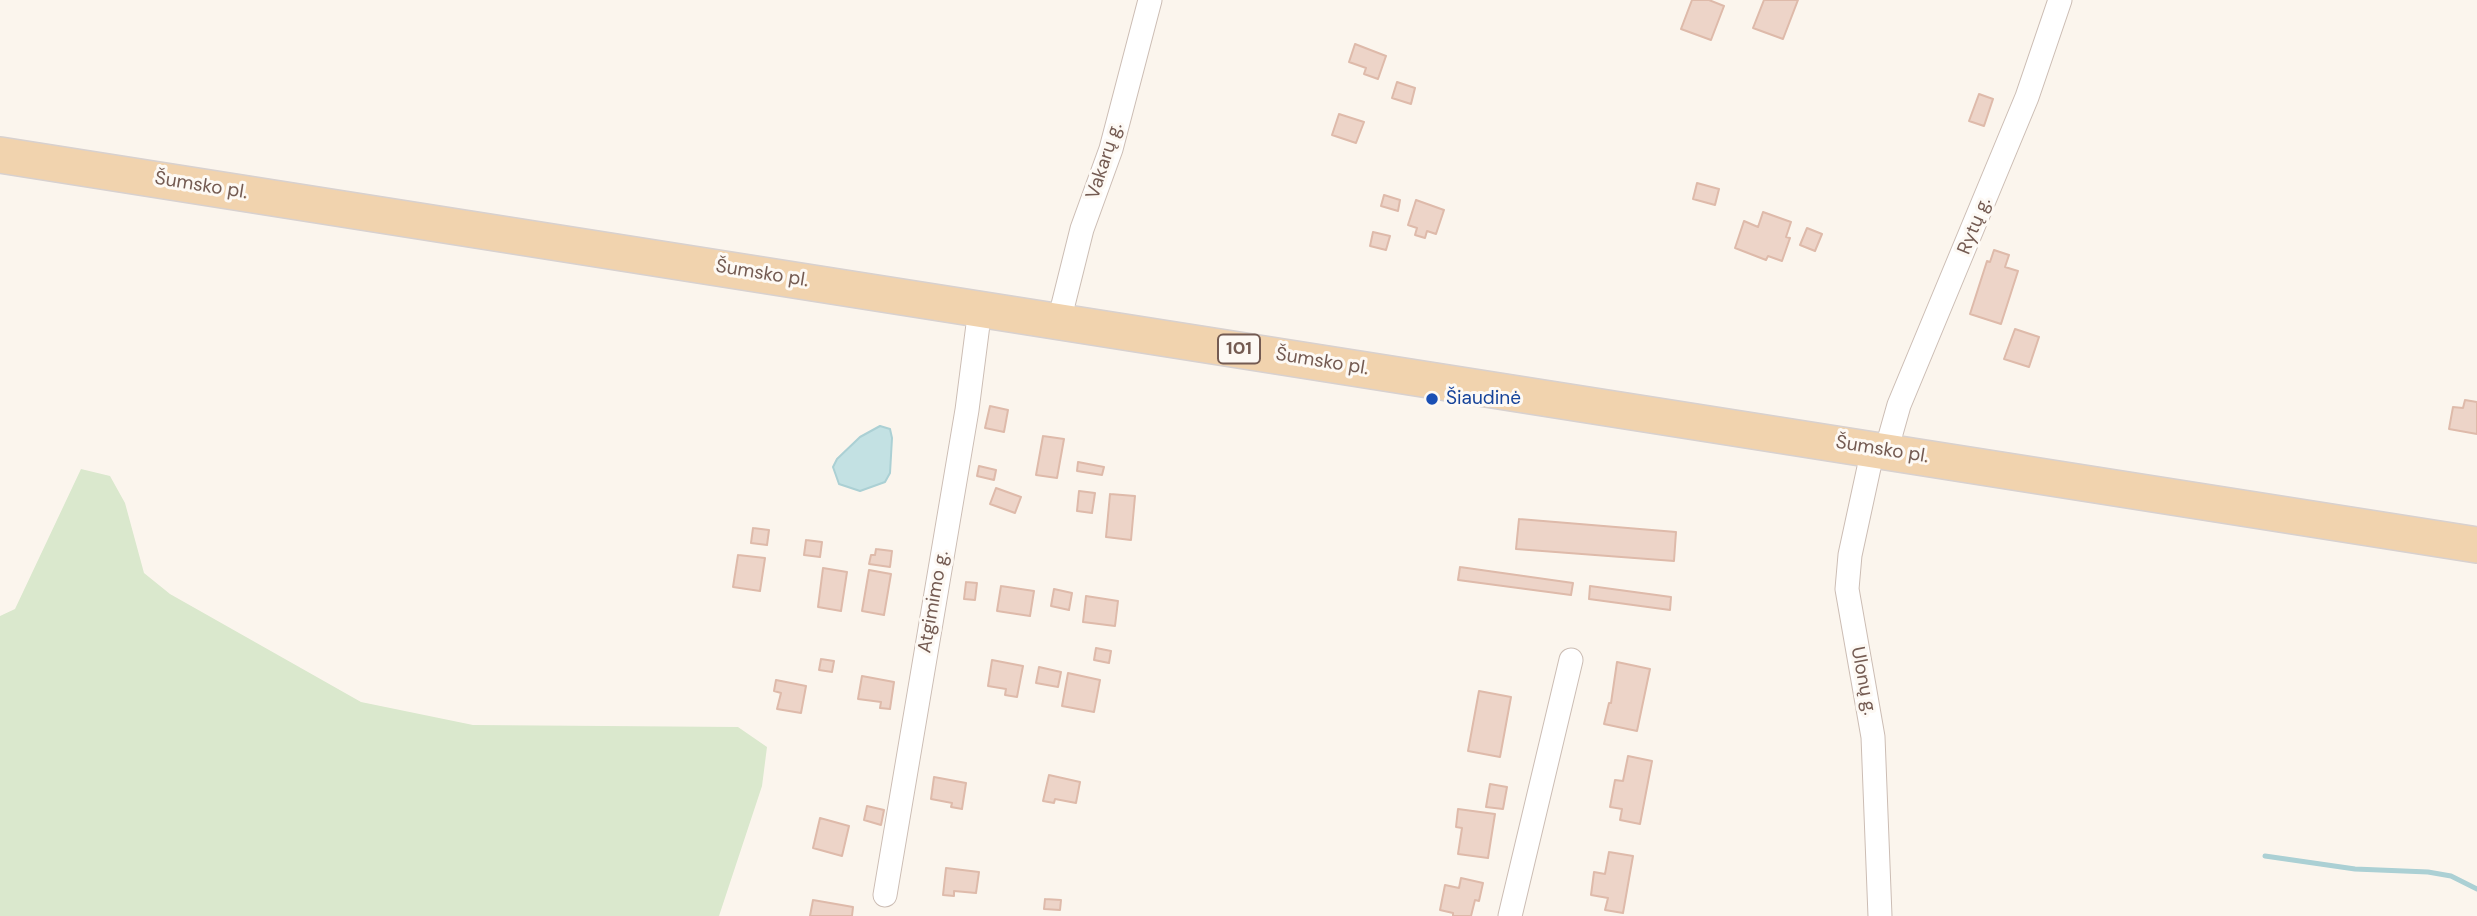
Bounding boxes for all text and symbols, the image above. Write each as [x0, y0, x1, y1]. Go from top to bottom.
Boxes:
street label: Vakarų g. [1082, 120, 1128, 202]
street label: Šumsko pl. [153, 167, 249, 205]
street label: Rytų g. [1953, 194, 1997, 258]
street label: Šumsko pl. [714, 255, 810, 293]
road number: 101 [1218, 334, 1260, 363]
street label: Šumsko pl. [1274, 343, 1370, 381]
place label: Šiaudinė [1446, 388, 1521, 410]
marker: Šiaudinė [1424, 391, 1440, 407]
street label: Šumsko pl. [1834, 431, 1930, 469]
street label: Atgimimo g. [914, 549, 954, 655]
street label: Ulonų g. [1845, 645, 1881, 717]

